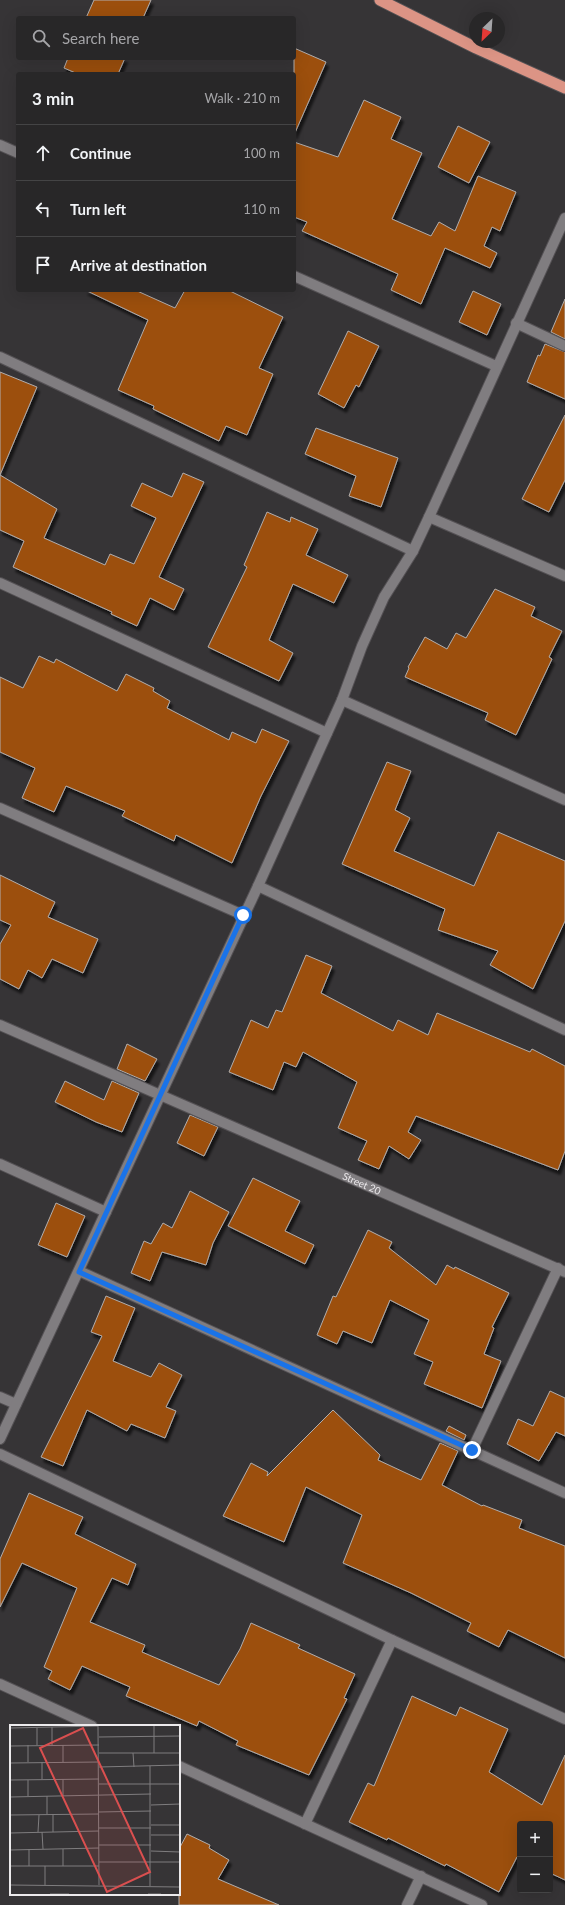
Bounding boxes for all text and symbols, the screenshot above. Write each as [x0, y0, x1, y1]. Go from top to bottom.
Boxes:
north arrow [469, 12, 505, 48]
search box [16, 16, 296, 60]
icon: search [30, 27, 52, 49]
text: Search here [62, 29, 139, 47]
text: 3 min [32, 88, 74, 109]
text: Walk · 210 m [204, 90, 280, 106]
icon: ahead [32, 142, 54, 164]
text: Continue [70, 144, 131, 162]
text: 100 m [243, 145, 280, 161]
icon: left [32, 198, 54, 220]
text: Turn left [70, 200, 126, 218]
text: 110 m [243, 201, 280, 217]
icon: arrive [32, 254, 54, 276]
text: Arrive at destination [70, 256, 207, 274]
route start [234, 906, 252, 924]
street label: Street 20 [341, 1170, 383, 1197]
route end [463, 1441, 481, 1459]
inset map [10, 1725, 180, 1895]
map controls [517, 1821, 553, 1893]
button: + [517, 1821, 553, 1857]
button: − [517, 1857, 553, 1893]

